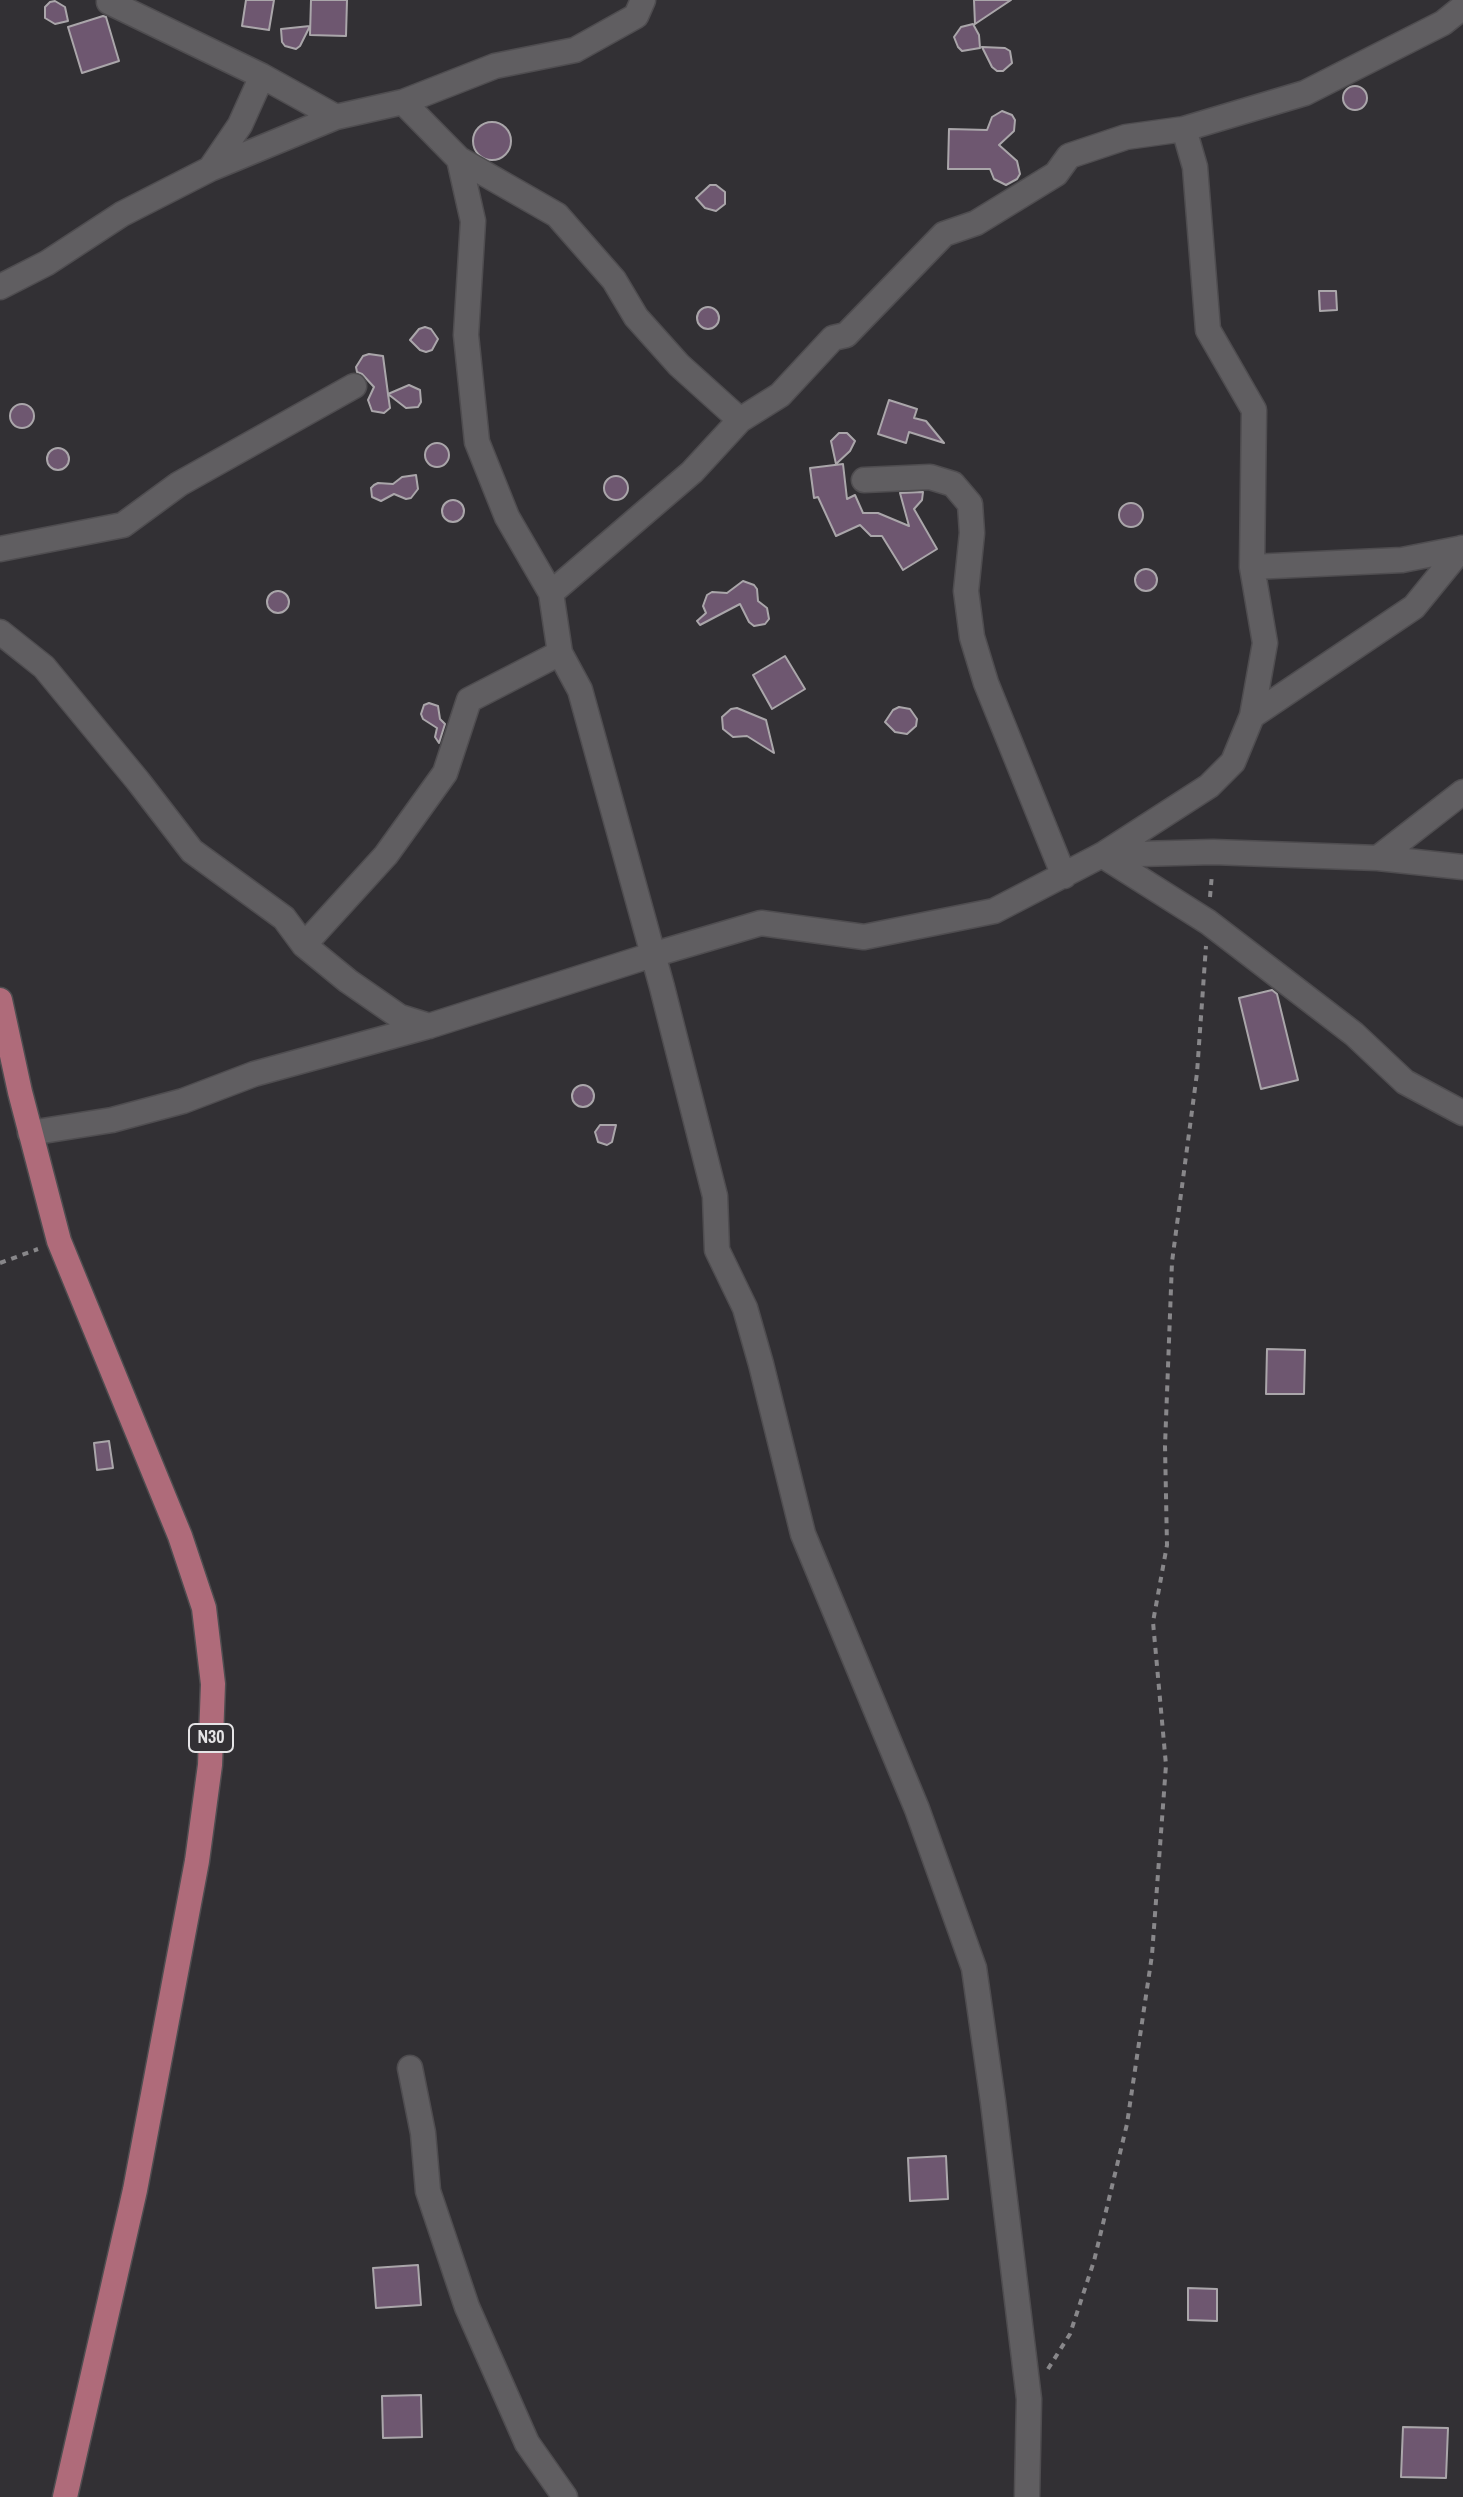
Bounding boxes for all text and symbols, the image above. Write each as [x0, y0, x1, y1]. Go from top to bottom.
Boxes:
road number: N30 [189, 1724, 233, 1752]

